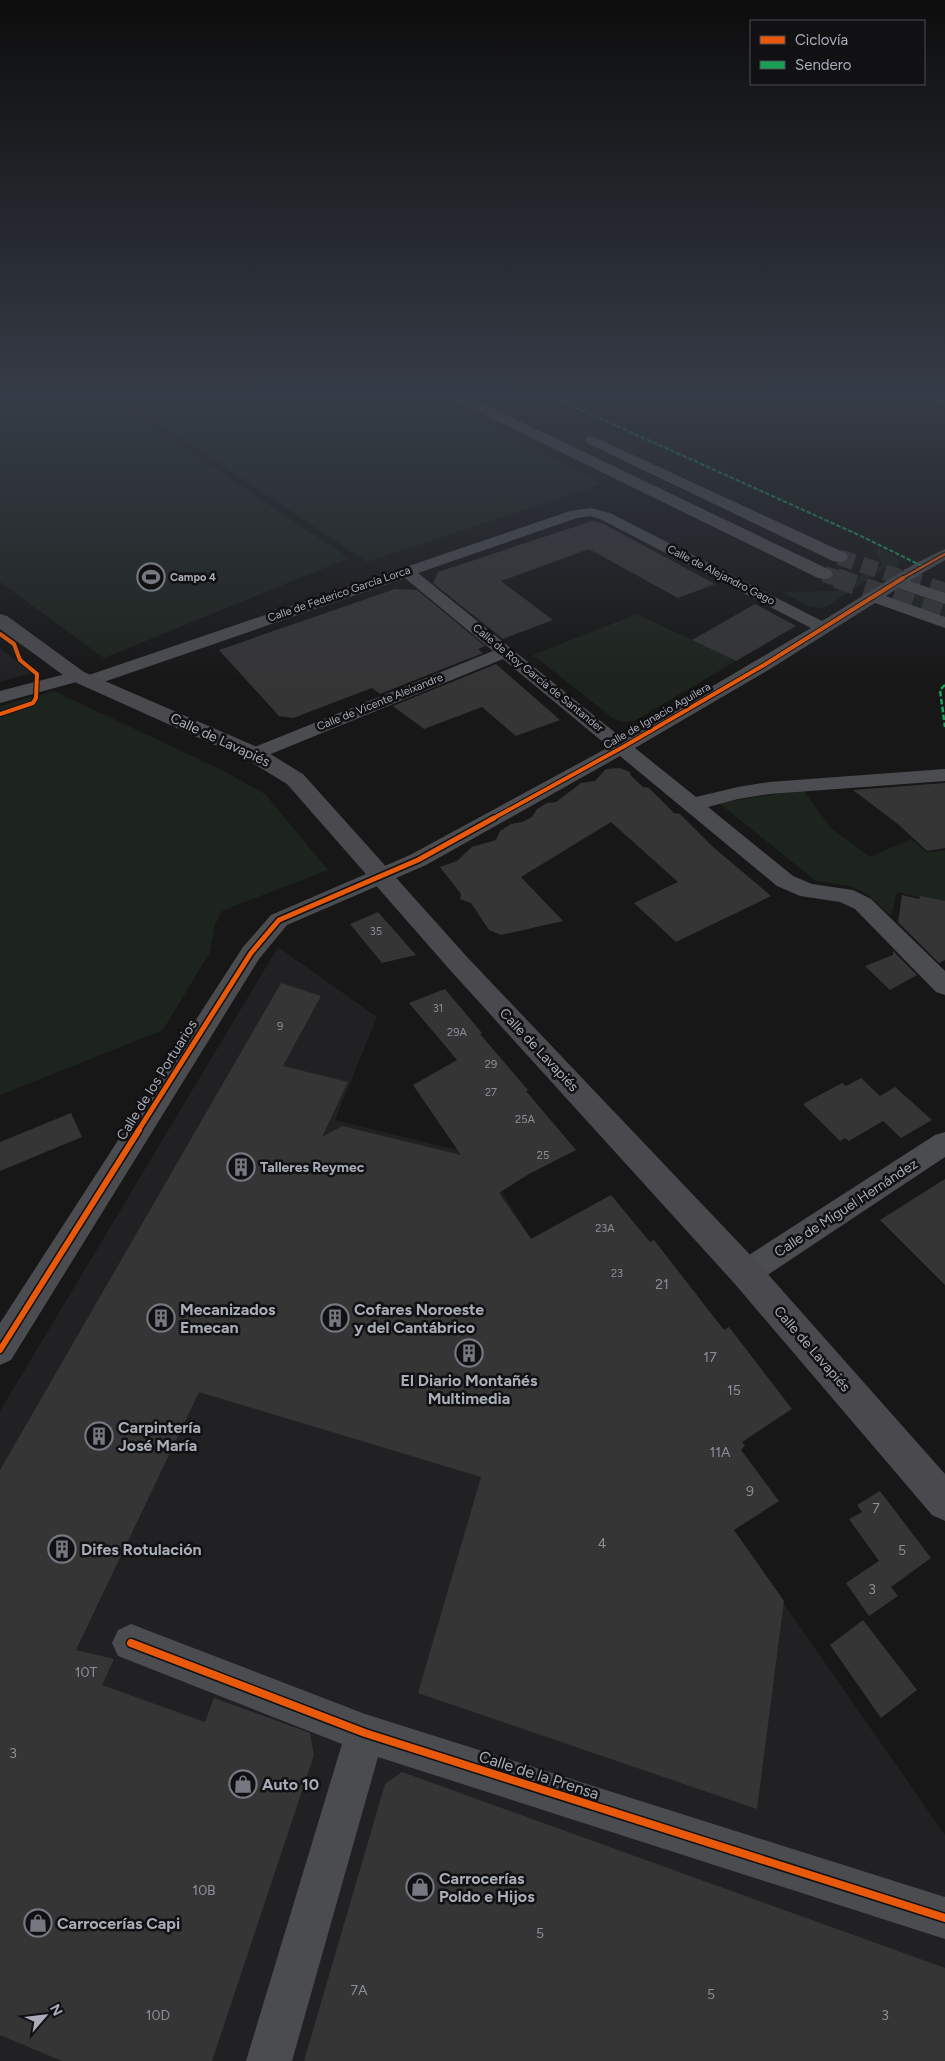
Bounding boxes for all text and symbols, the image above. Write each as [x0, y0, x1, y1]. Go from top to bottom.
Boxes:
legend [750, 20, 925, 85]
text: Ciclovía [795, 31, 848, 49]
text: Sendero [795, 56, 852, 74]
street label: Calle de Alejandro Gago [665, 542, 777, 608]
sports icon: Campo 4 [136, 562, 166, 592]
street label: Calle de Federico García Lorca [266, 563, 412, 625]
place label: Campo 4 [170, 571, 216, 584]
street label: Calle de Roy García de Santander [470, 621, 606, 735]
street label: Calle de Vicente Aleixandre [315, 671, 445, 733]
street label: Calle de Ignacio Aguilera [601, 680, 713, 752]
street label: Calle de Lavapiés [167, 709, 273, 771]
house number: 35 [370, 925, 382, 938]
house number: 31 [433, 1002, 443, 1015]
street label: Calle de Lavapiés [496, 1005, 582, 1095]
street label: Calle de los Portuarios [113, 1017, 201, 1143]
house number: 9 [277, 1020, 283, 1033]
house number: 29A [447, 1026, 467, 1039]
house number: 29 [485, 1058, 497, 1071]
house number: 27 [485, 1086, 497, 1099]
house number: 25A [515, 1113, 536, 1126]
house number: 25 [537, 1149, 549, 1162]
building icon: Talleres Reymec [226, 1152, 256, 1182]
street label: Calle de Miguel Hernández [771, 1155, 921, 1261]
place label: Talleres Reymec [260, 1159, 365, 1176]
house number: 23A [595, 1222, 615, 1235]
house number: 23 [611, 1267, 623, 1280]
house number: 21 [655, 1276, 669, 1293]
place label: Mecanizados Emecan [180, 1300, 276, 1337]
place label: Cofares Noroeste y del Cantábrico [354, 1300, 484, 1337]
building icon: Mecanizados Emecan [146, 1303, 176, 1333]
building icon: Cofares Noroeste y del Cantábrico [320, 1303, 350, 1333]
street label: Calle de Lavapiés [770, 1303, 854, 1395]
building icon: El Diario Montañés Multimedia [454, 1338, 484, 1368]
house number: 17 [703, 1349, 717, 1366]
place label: El Diario Montañés Multimedia [401, 1371, 538, 1408]
house number: 15 [727, 1382, 741, 1399]
place label: Carpintería José María [118, 1418, 201, 1455]
building icon: Carpintería José María [84, 1421, 114, 1451]
house number: 11A [709, 1444, 731, 1461]
house number: 9 [746, 1483, 754, 1500]
house number: 7 [872, 1500, 880, 1517]
building icon: Difes Rotulación [47, 1534, 77, 1564]
house number: 4 [598, 1535, 607, 1552]
place label: Difes Rotulación [81, 1540, 202, 1559]
house number: 5 [898, 1542, 906, 1559]
house number: 3 [868, 1581, 876, 1598]
house number: 10T [75, 1664, 98, 1681]
house number: 3 [9, 1745, 17, 1762]
street label: Calle de la Prensa [477, 1747, 601, 1803]
shop icon: Auto 10 [228, 1769, 258, 1799]
place label: Auto 10 [262, 1775, 319, 1794]
place label: Carrocerías Poldo e Hijos [439, 1869, 535, 1906]
shop icon: Carrocerías Poldo e Hijos [405, 1872, 435, 1902]
house number: 10B [192, 1882, 216, 1899]
shop icon: Carrocerías Capi [23, 1908, 53, 1938]
place label: Carrocerías Capi [57, 1914, 180, 1933]
house number: 5 [536, 1925, 544, 1942]
house number: 7A [351, 1982, 368, 1999]
house number: 5 [707, 1986, 715, 2003]
north arrow [20, 1991, 70, 2041]
text: N [46, 2001, 66, 2019]
house number: 10D [146, 2007, 170, 2024]
house number: 3 [881, 2007, 889, 2024]

